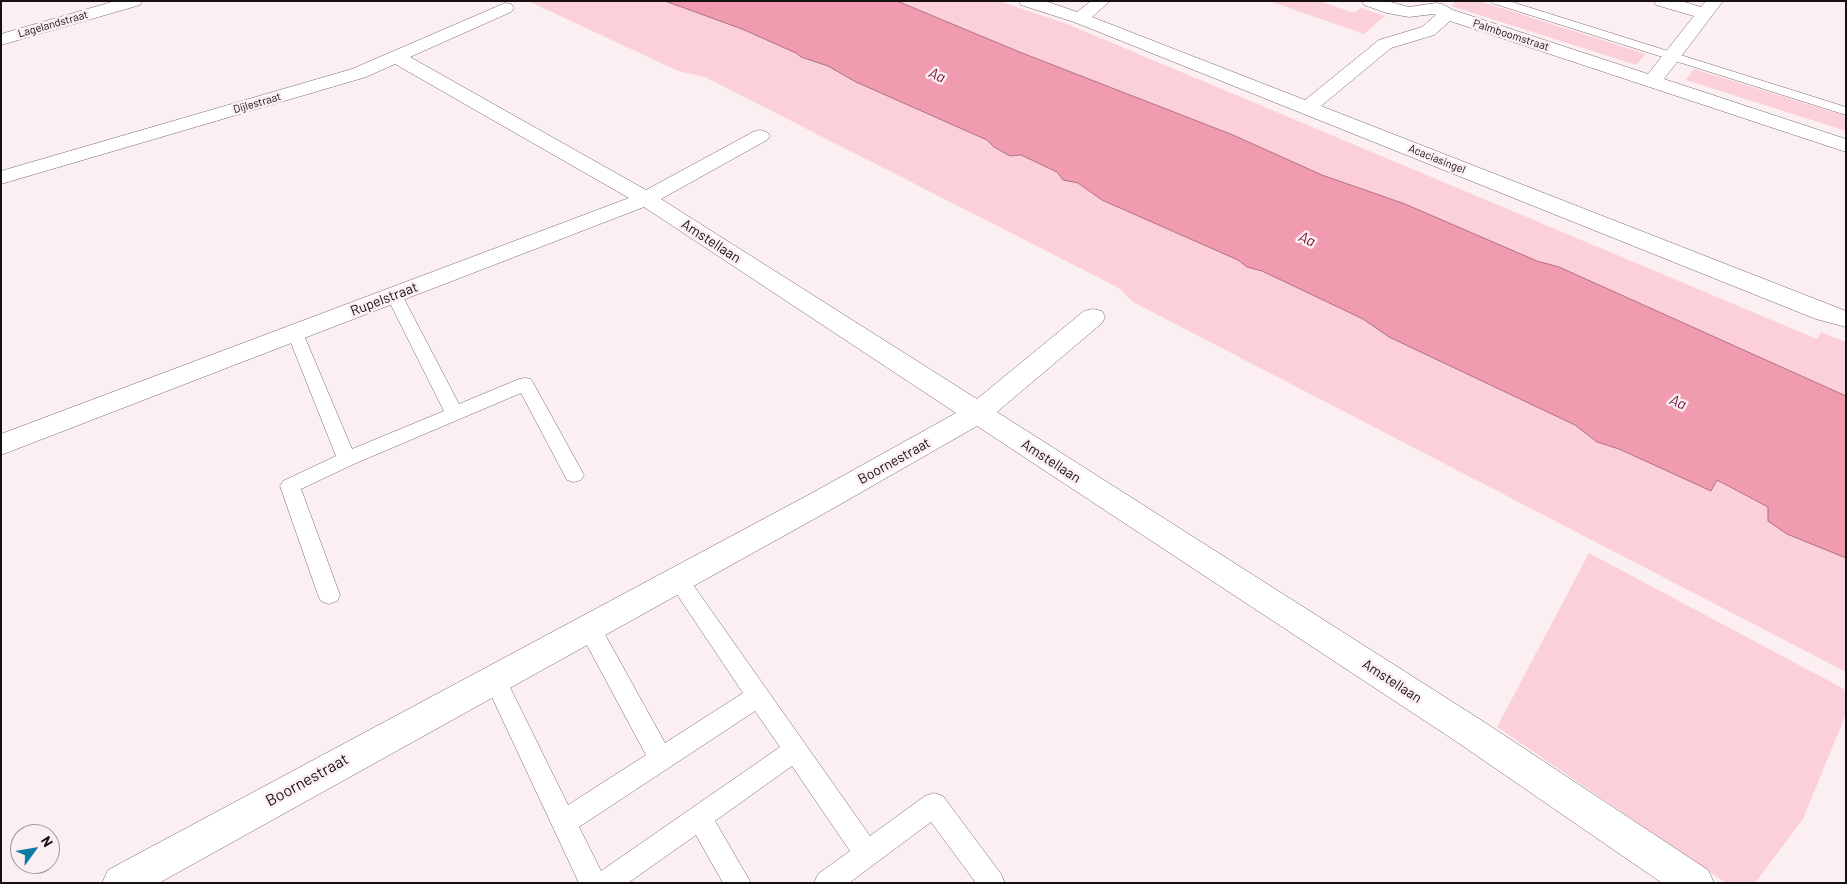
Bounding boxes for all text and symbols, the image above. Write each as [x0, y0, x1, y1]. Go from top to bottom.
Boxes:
street label: Lagelandstraat [17, 8, 89, 40]
street label: Palmboomstraat [1471, 16, 1551, 54]
water label: Aa [926, 63, 948, 87]
street label: Dijlestraat [232, 90, 282, 116]
street label: Acaciasingel [1407, 142, 1467, 176]
street label: Amstellaan [678, 216, 744, 266]
water label: Aa [1296, 227, 1318, 251]
street label: Rupelstraat [348, 279, 420, 319]
water label: Aa [1667, 390, 1689, 414]
street label: Boornestraat [855, 434, 933, 488]
street label: Amstellaan [1018, 436, 1084, 486]
street label: Amstellaan [1359, 656, 1425, 706]
street label: Boornestraat [262, 749, 352, 811]
north arrow [10, 824, 60, 874]
text: N [38, 833, 57, 850]

